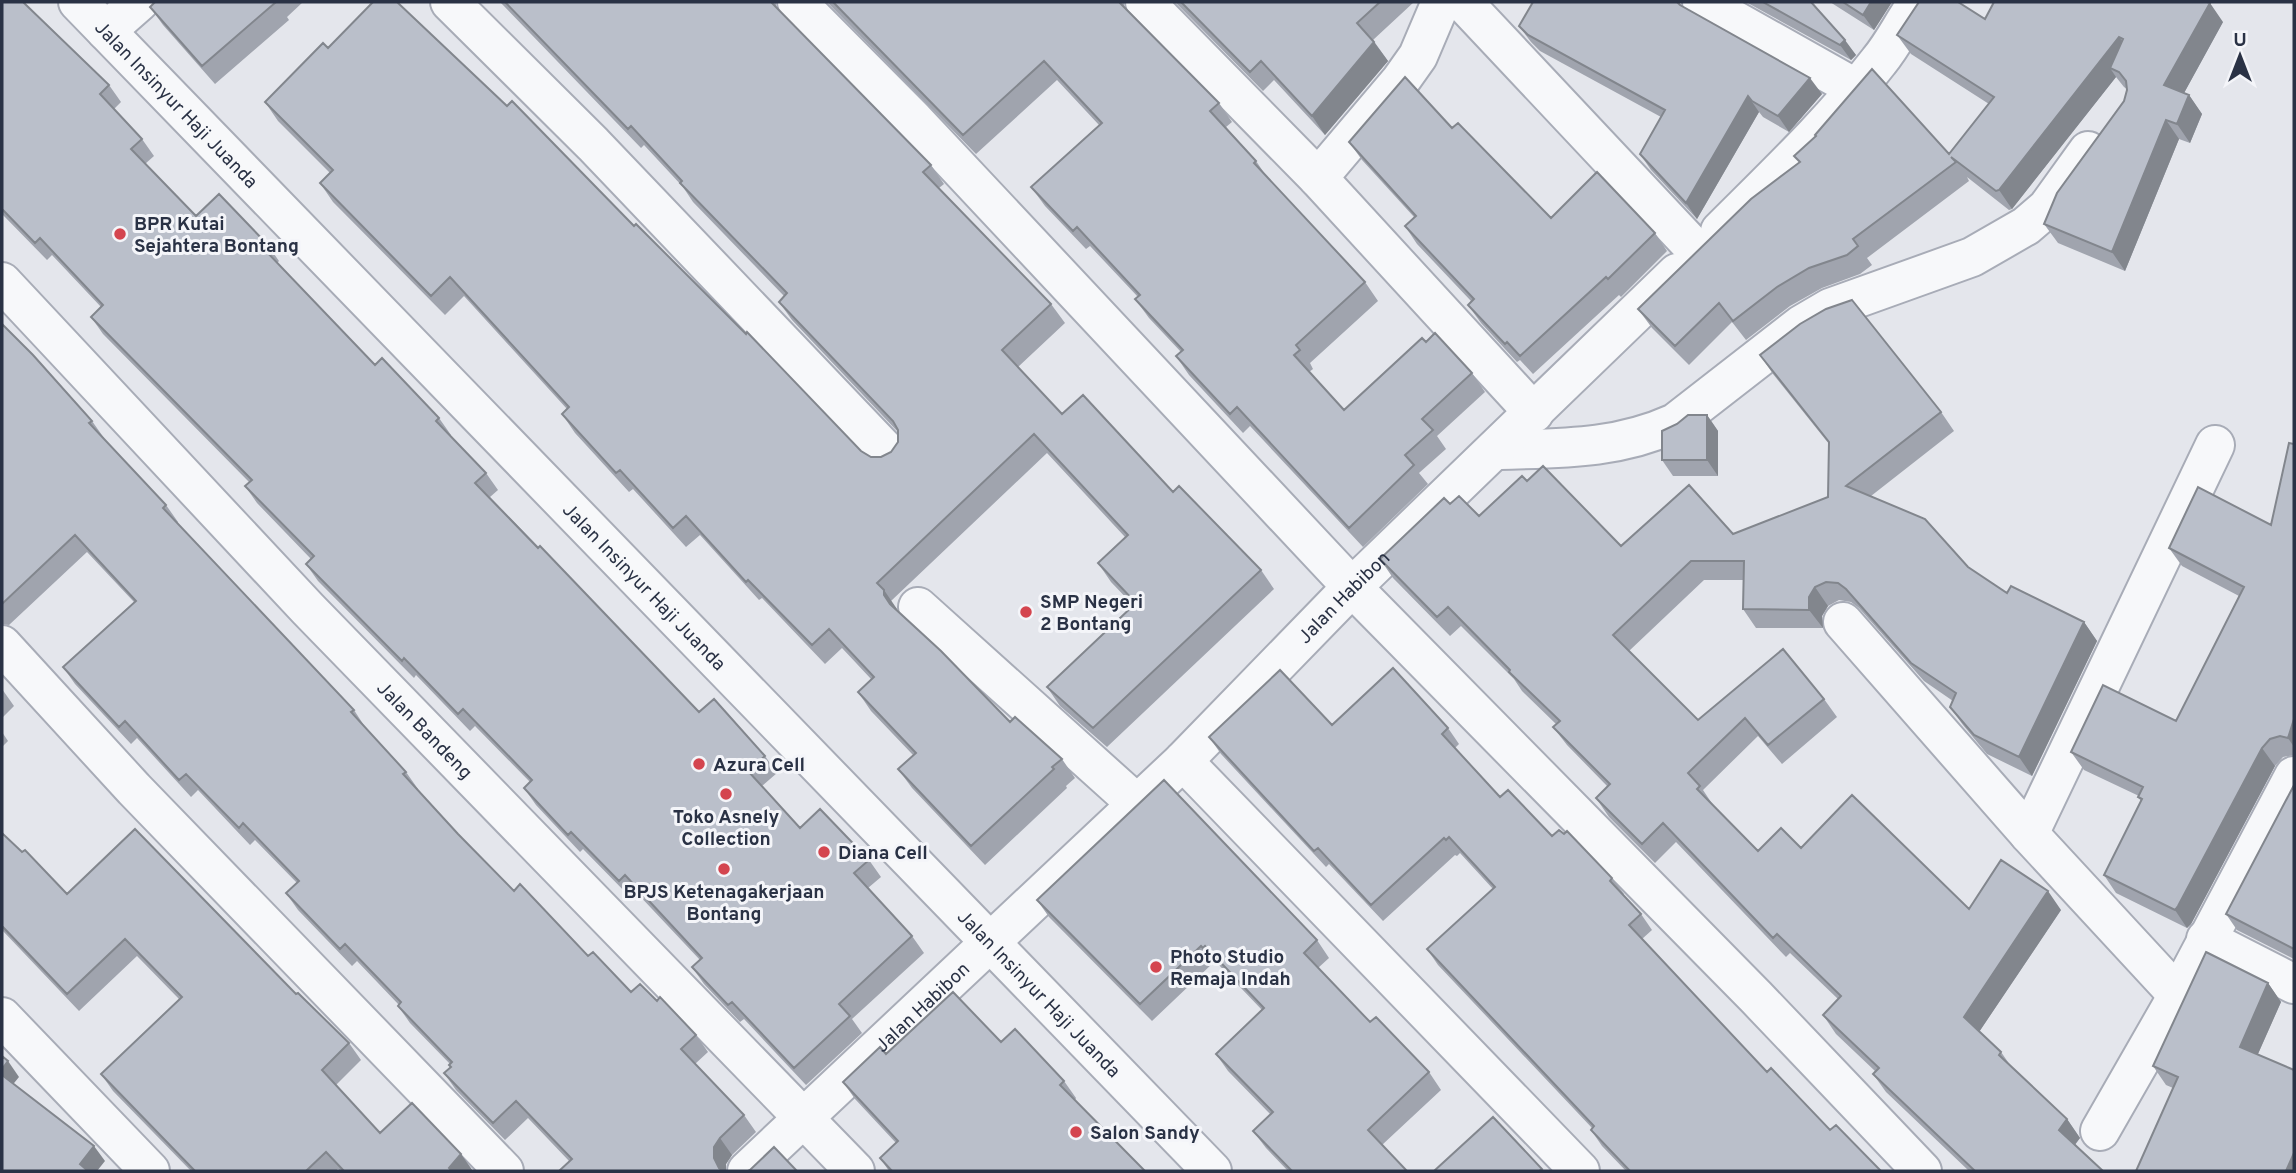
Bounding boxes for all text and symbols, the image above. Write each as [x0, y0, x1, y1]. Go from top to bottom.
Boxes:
street label: Jalan Insinyur Haji Juanda [89, 16, 262, 194]
north arrow [2205, 21, 2275, 91]
text: U [2233, 29, 2247, 53]
place label: BPR Kutai Sejahtera Bontang [134, 213, 299, 259]
marker: BPR Kutai Sejahtera Bontang [112, 226, 128, 242]
street label: Jalan Insinyur Haji Juanda [557, 499, 730, 677]
street label: Jalan Habibon [1293, 547, 1396, 650]
place label: SMP Negeri 2 Bontang [1040, 591, 1143, 637]
marker: SMP Negeri 2 Bontang [1018, 604, 1034, 620]
street label: Jalan Bandeng [371, 677, 477, 785]
place label: Azura Cell [713, 754, 805, 778]
marker: Azura Cell [691, 756, 707, 772]
marker: Toko Asnely Collection [718, 786, 734, 802]
place label: Toko Asnely Collection [673, 806, 779, 852]
place label: Diana Cell [838, 842, 928, 866]
marker: Diana Cell [816, 844, 832, 860]
marker: BPJS Ketenagakerjaan Bontang [716, 861, 732, 877]
place label: BPJS Ketenagakerjaan Bontang [623, 881, 825, 927]
street label: Jalan Insinyur Haji Juanda [951, 906, 1125, 1084]
place label: Photo Studio Remaja Indah [1170, 946, 1291, 992]
street label: Jalan Habibon [871, 958, 976, 1058]
marker: Photo Studio Remaja Indah [1148, 959, 1164, 975]
place label: Salon Sandy [1090, 1122, 1200, 1146]
marker: Salon Sandy [1068, 1124, 1084, 1140]

